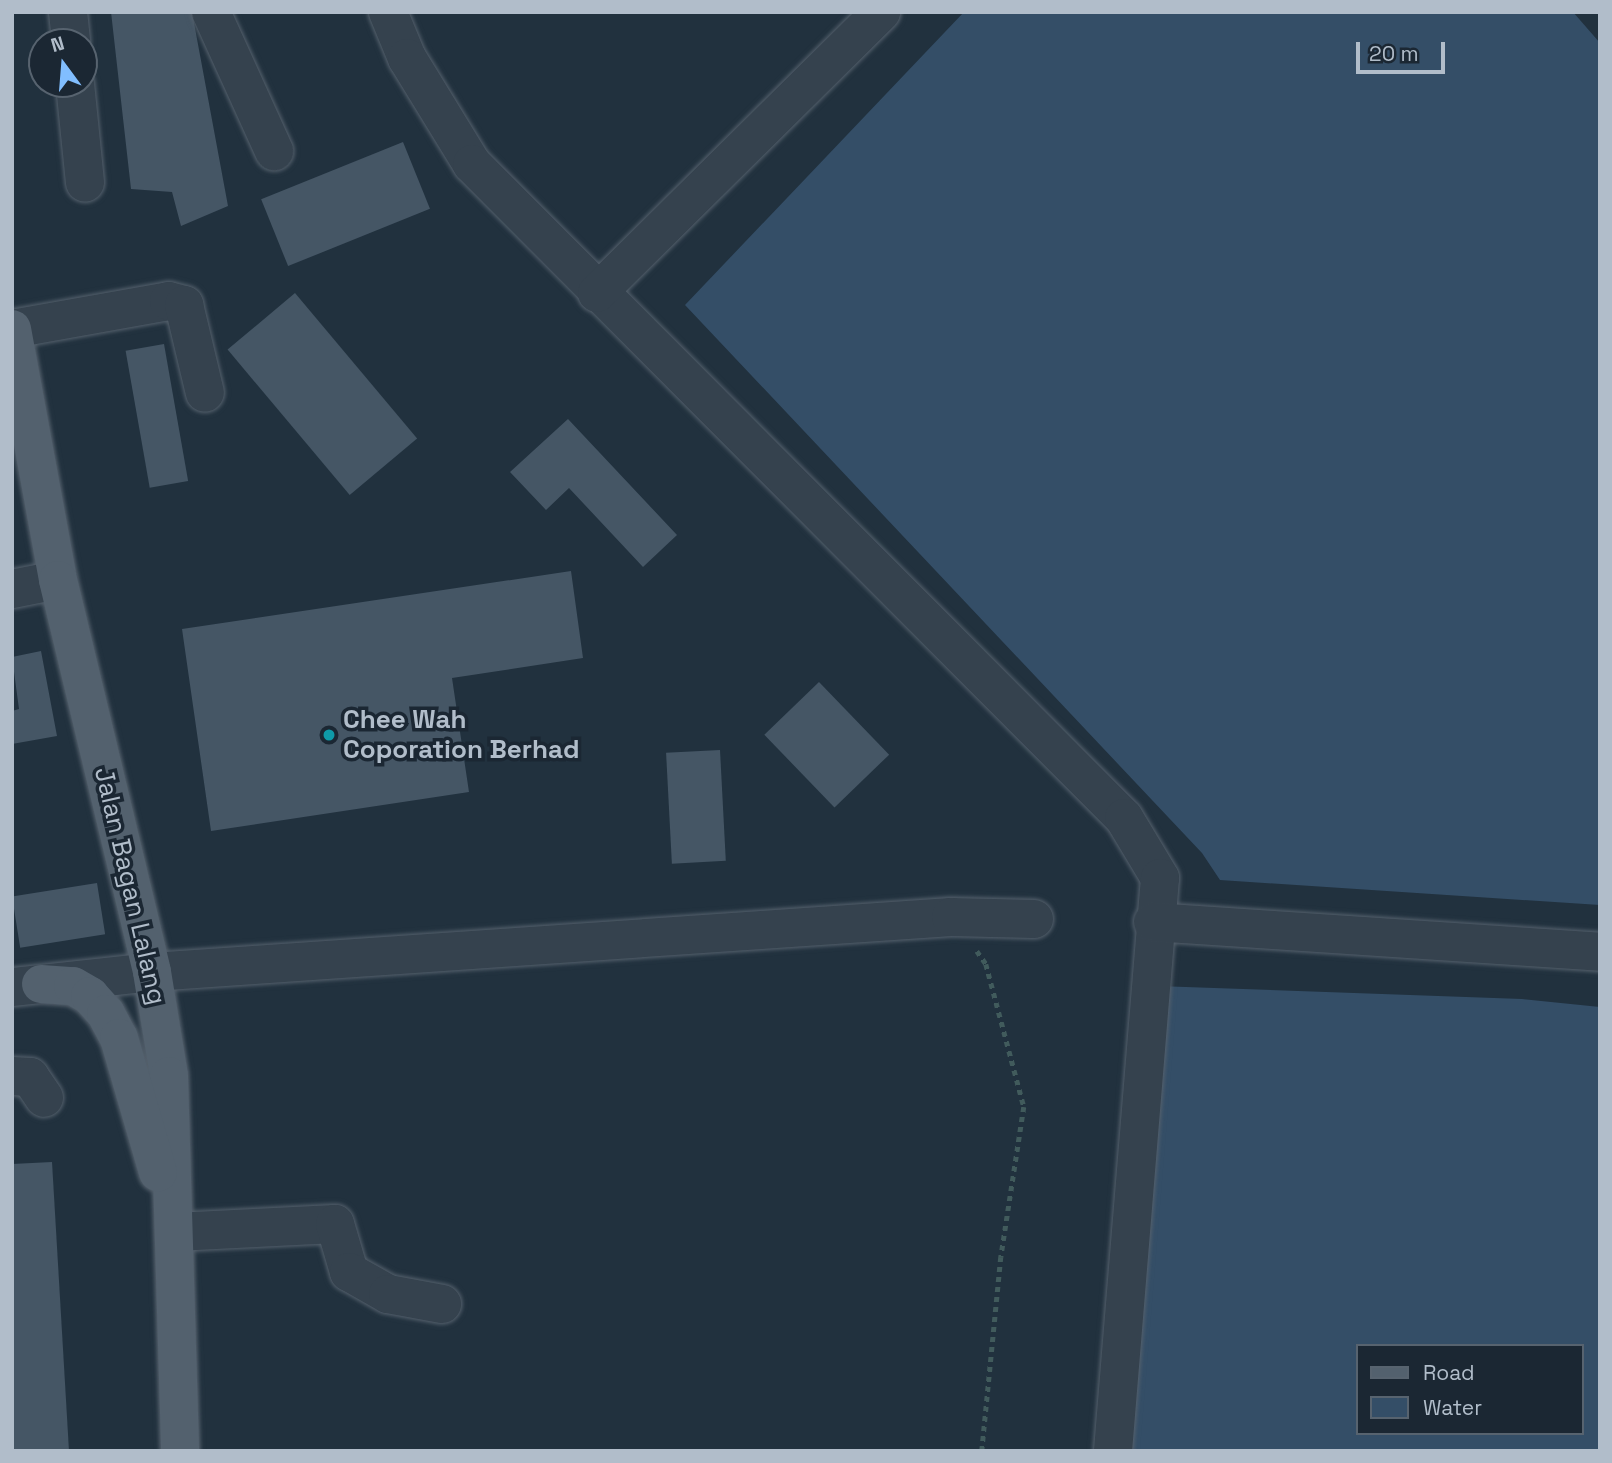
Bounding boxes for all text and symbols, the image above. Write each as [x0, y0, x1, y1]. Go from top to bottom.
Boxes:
north arrow [28, 28, 98, 98]
scale bar [1360, 28, 1449, 72]
text: N [48, 30, 67, 58]
text: 20 m [1369, 40, 1419, 67]
place label: Chee Wah Coporation Berhad [343, 704, 579, 766]
marker: Chee Wah Coporation Berhad [321, 727, 337, 743]
street label: Jalan Bagan Lalang [87, 764, 173, 1008]
legend [1356, 1344, 1584, 1435]
text: Road [1423, 1359, 1475, 1386]
text: Water [1423, 1394, 1482, 1421]

